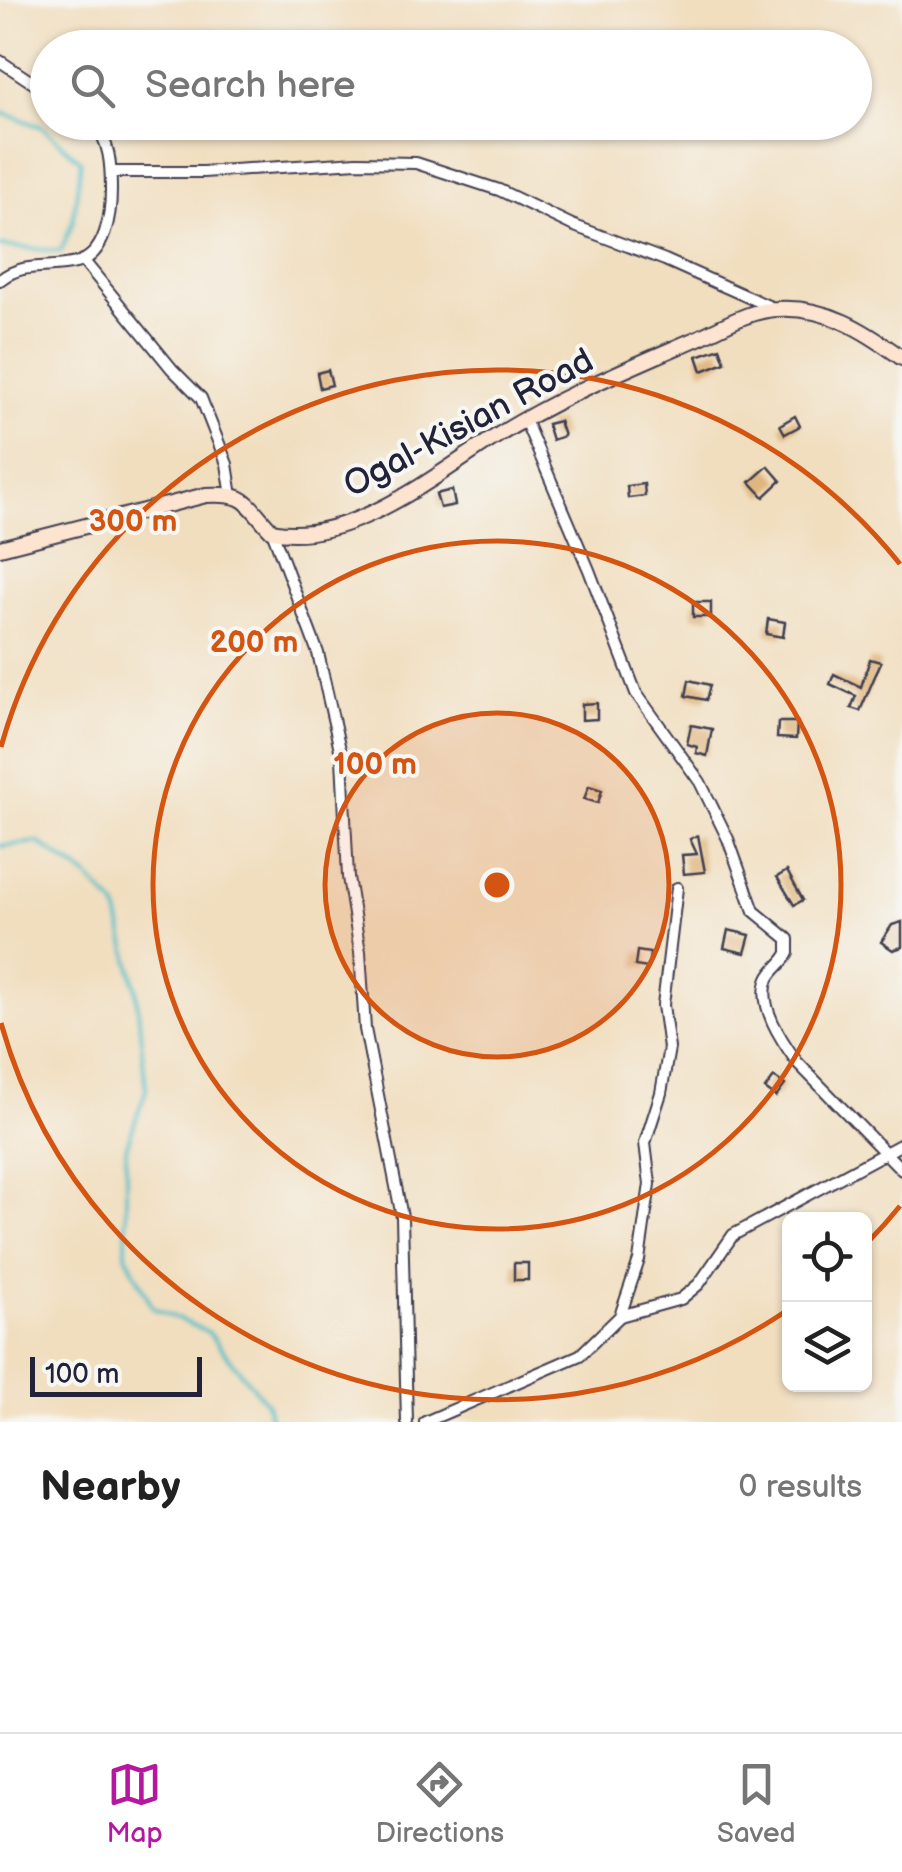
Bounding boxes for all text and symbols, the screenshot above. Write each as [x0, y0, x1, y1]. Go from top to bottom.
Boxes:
search box [30, 30, 872, 140]
icon: search [65, 58, 120, 113]
text: Search here [145, 63, 356, 108]
street label: Ogal-Kisian Road [336, 339, 601, 507]
text: 300 m [89, 504, 177, 540]
text: 200 m [210, 625, 298, 661]
text: 100 m [333, 747, 417, 783]
centre of rings [479, 867, 515, 903]
map controls [782, 1212, 872, 1392]
button: locate [782, 1212, 872, 1302]
button: layers [782, 1302, 872, 1392]
scale bar [30, 1352, 202, 1396]
text: 100 m [45, 1358, 119, 1391]
text: Nearby [40, 1462, 180, 1513]
text: 0 results [739, 1468, 862, 1507]
tab: Map [106, 1757, 163, 1850]
tab: Directions [375, 1757, 504, 1850]
tab: Saved [717, 1757, 796, 1850]

